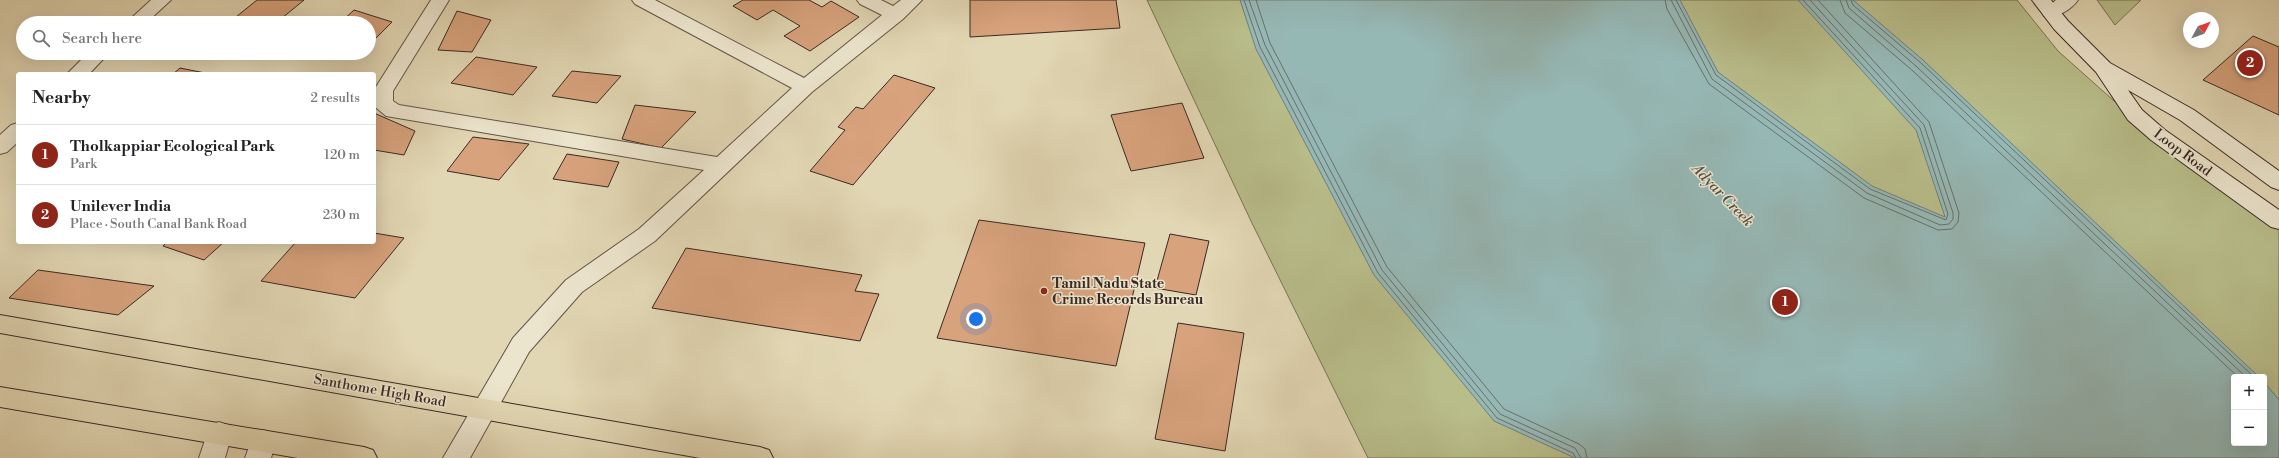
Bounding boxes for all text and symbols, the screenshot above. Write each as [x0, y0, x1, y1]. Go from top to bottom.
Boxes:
north arrow [2183, 12, 2219, 48]
search box [16, 16, 376, 60]
icon: search [30, 27, 52, 49]
text: Search here [62, 29, 142, 48]
pin: 2 [2237, 48, 2263, 78]
text: Nearby [32, 87, 91, 109]
text: 2 results [311, 90, 360, 106]
street label: Loop Road [2150, 125, 2215, 181]
text: Tholkappiar Ecological Park [70, 137, 275, 156]
text: 1 [42, 147, 48, 163]
text: 120 m [324, 147, 360, 163]
text: Park [70, 156, 97, 172]
water label: Adyar Creek [1686, 158, 1758, 231]
text: Unilever India [70, 197, 171, 216]
text: 2 [41, 207, 49, 223]
text: 230 m [323, 207, 360, 223]
text: Place · South Canal Bank Road [70, 216, 247, 232]
place label: Tamil Nadu State Crime Records Bureau [1052, 275, 1204, 309]
marker: Tamil Nadu State Crime Records Bureau [1039, 286, 1049, 296]
pin: 1 [1772, 287, 1798, 317]
your location [966, 309, 986, 329]
street label: Santhome High Road [312, 371, 447, 411]
map controls [2231, 374, 2267, 446]
button: + [2231, 374, 2267, 410]
button: − [2231, 410, 2267, 446]

